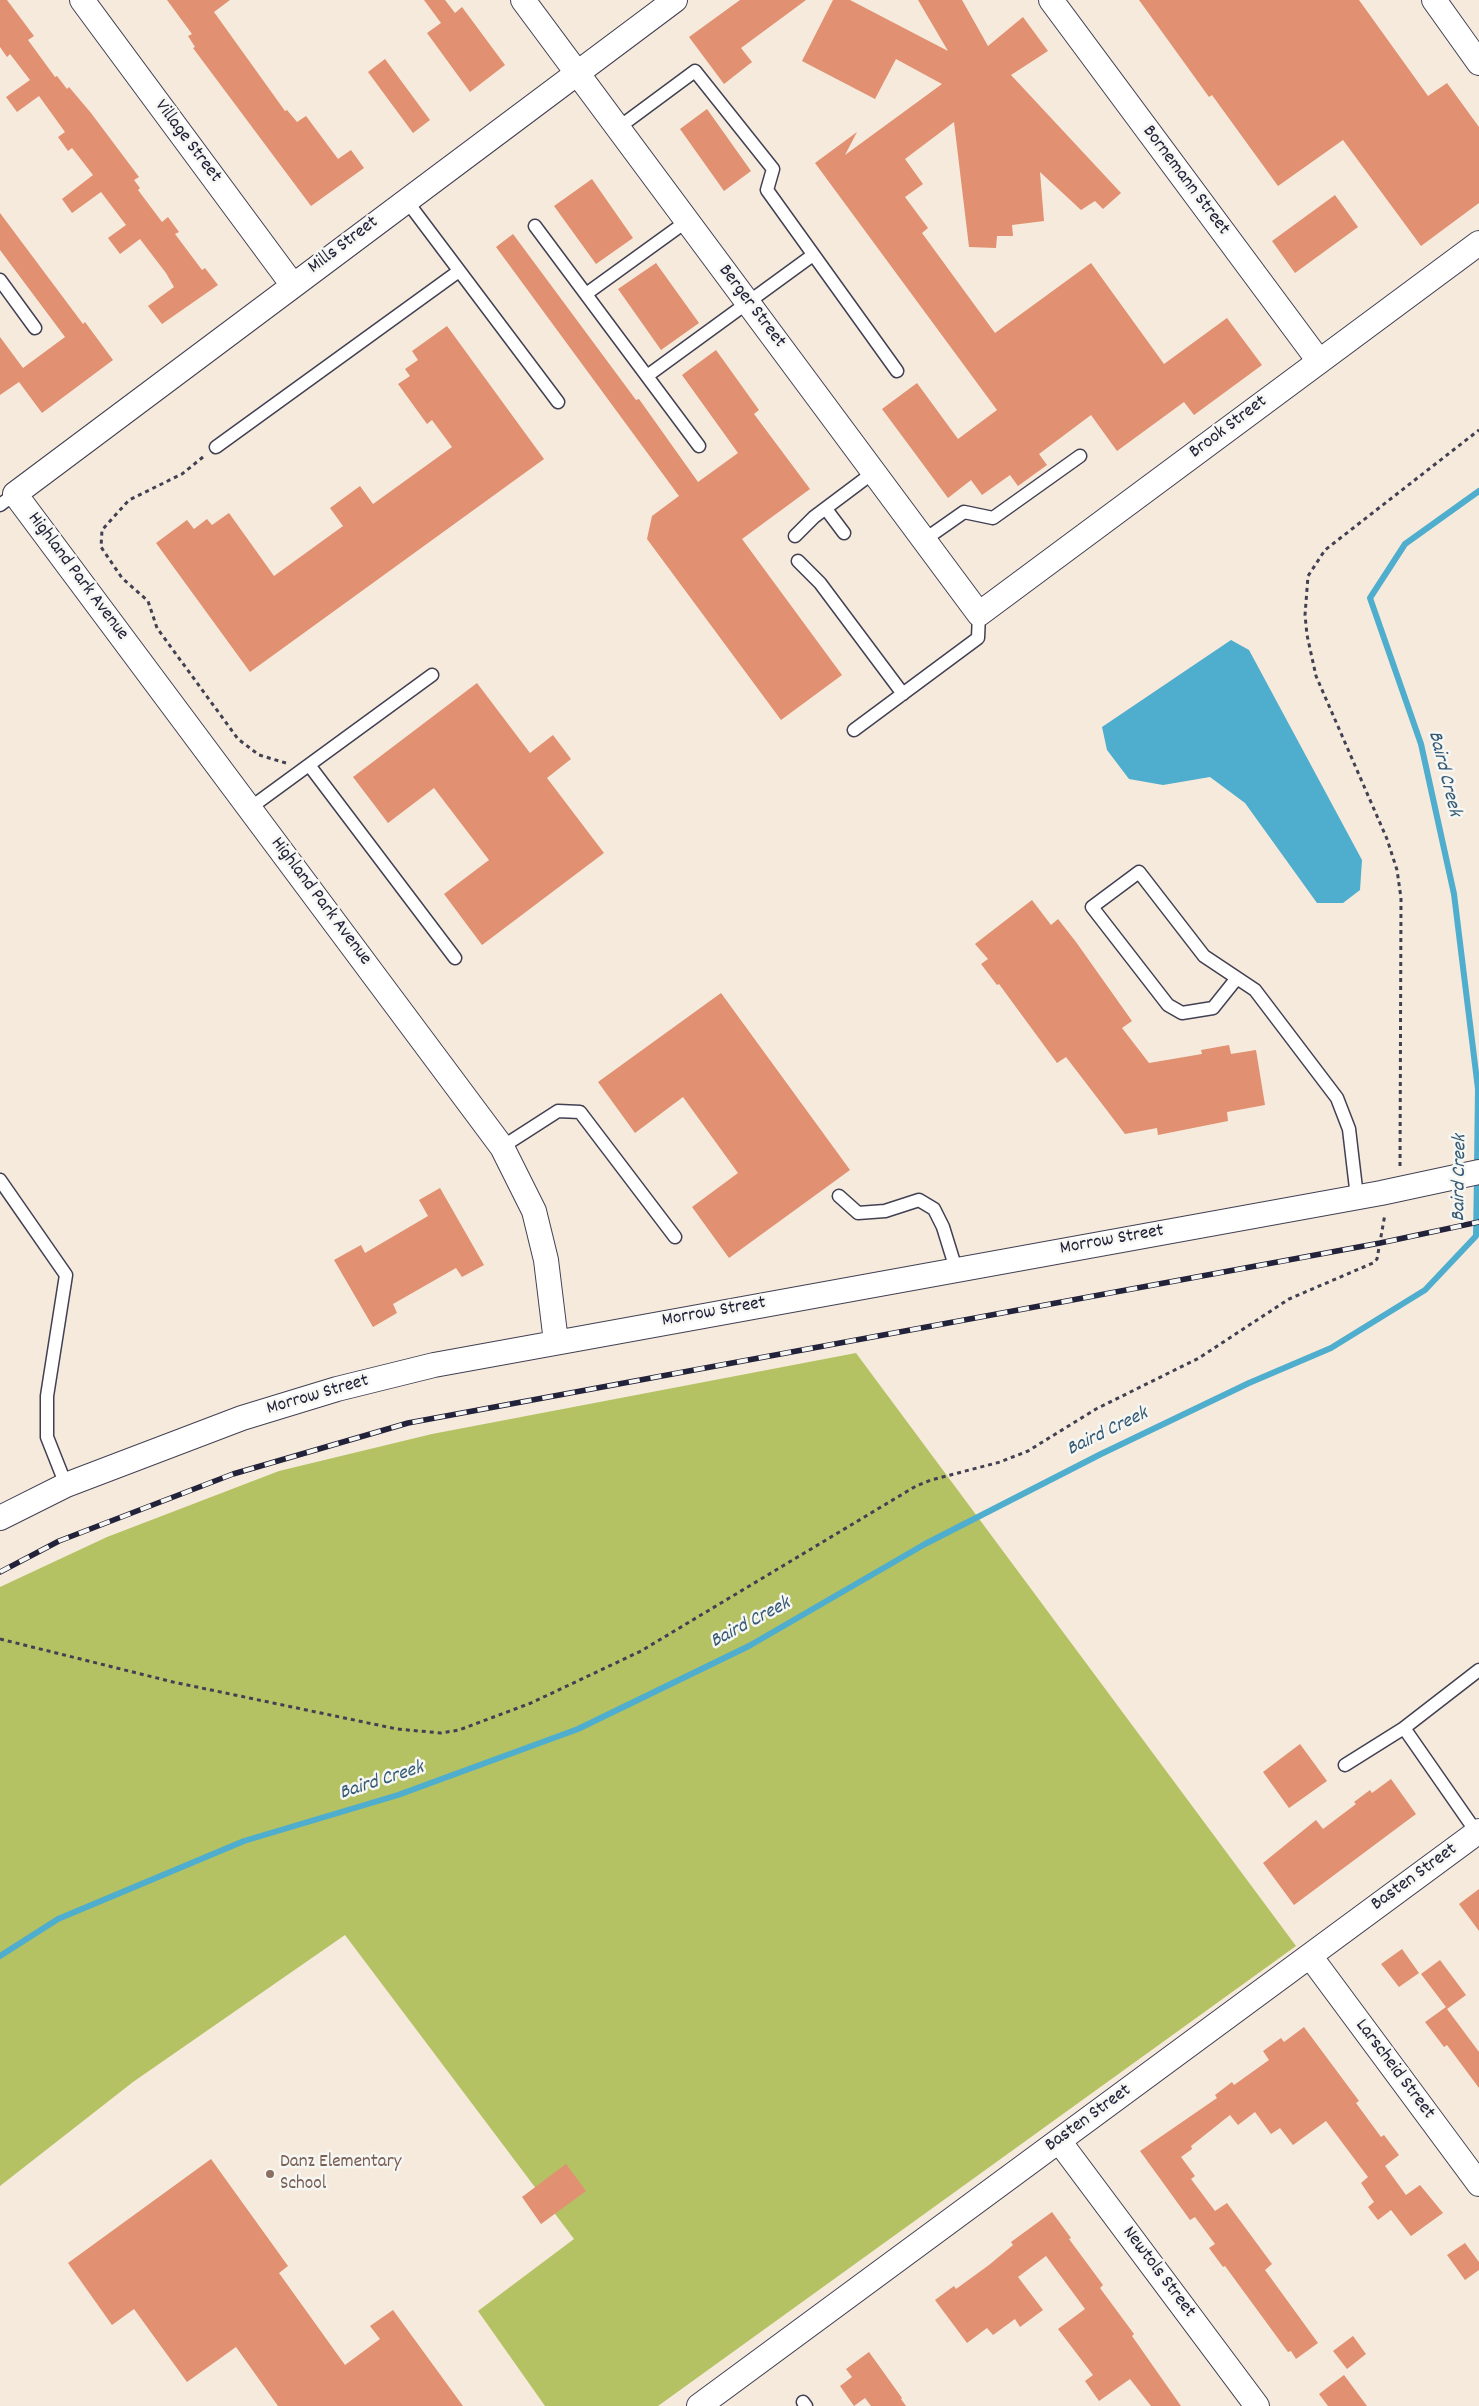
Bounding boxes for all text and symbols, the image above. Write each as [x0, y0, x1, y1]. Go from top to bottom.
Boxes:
street label: Village Street [148, 96, 226, 188]
street label: Bornemann Street [1136, 122, 1234, 240]
street label: Mills Street [304, 212, 384, 280]
street label: Berger Street [712, 261, 790, 353]
street label: Brook Street [1186, 391, 1272, 465]
street label: Highland Park Avenue [21, 508, 133, 646]
water label: Baird Creek [1421, 729, 1465, 819]
street label: Highland Park Avenue [264, 833, 376, 971]
water label: Baird Creek [1448, 1134, 1474, 1222]
street label: Morrow Street [1058, 1221, 1166, 1261]
street label: Morrow Street [660, 1293, 768, 1333]
street label: Morrow Street [264, 1371, 372, 1421]
water label: Baird Creek [1064, 1403, 1152, 1463]
water label: Baird Creek [707, 1593, 795, 1655]
water label: Baird Creek [337, 1757, 427, 1807]
street label: Basten Street [1368, 1839, 1462, 1917]
street label: Larscheid Street [1349, 2015, 1439, 2125]
street label: Basten Street [1042, 2080, 1136, 2158]
place label: Danz Elementary School [280, 2152, 401, 2196]
marker: Danz Elementary School [264, 2168, 276, 2180]
street label: Newtols Street [1116, 2223, 1200, 2323]

